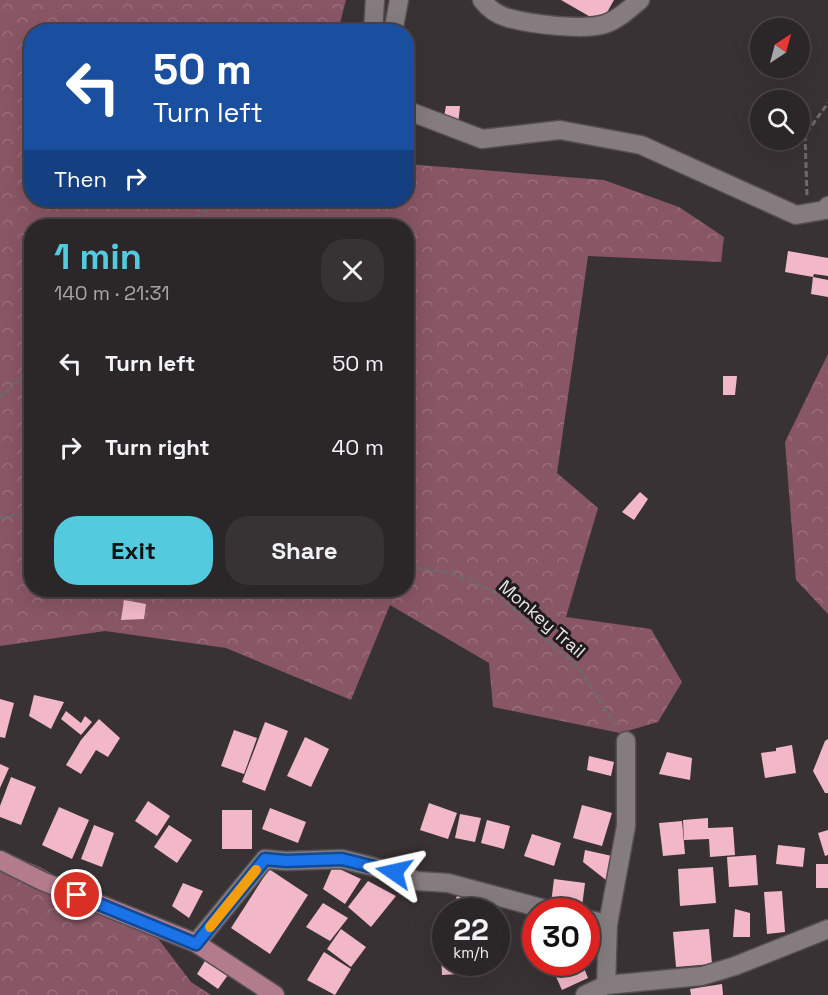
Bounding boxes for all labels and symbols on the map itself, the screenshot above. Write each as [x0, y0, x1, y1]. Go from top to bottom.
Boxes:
north arrow [750, 18, 810, 78]
street label: Monkey Trail [494, 575, 590, 663]
position arrow [362, 840, 426, 904]
pin [51, 869, 102, 920]
speed limit sign: 30 [522, 898, 600, 976]

